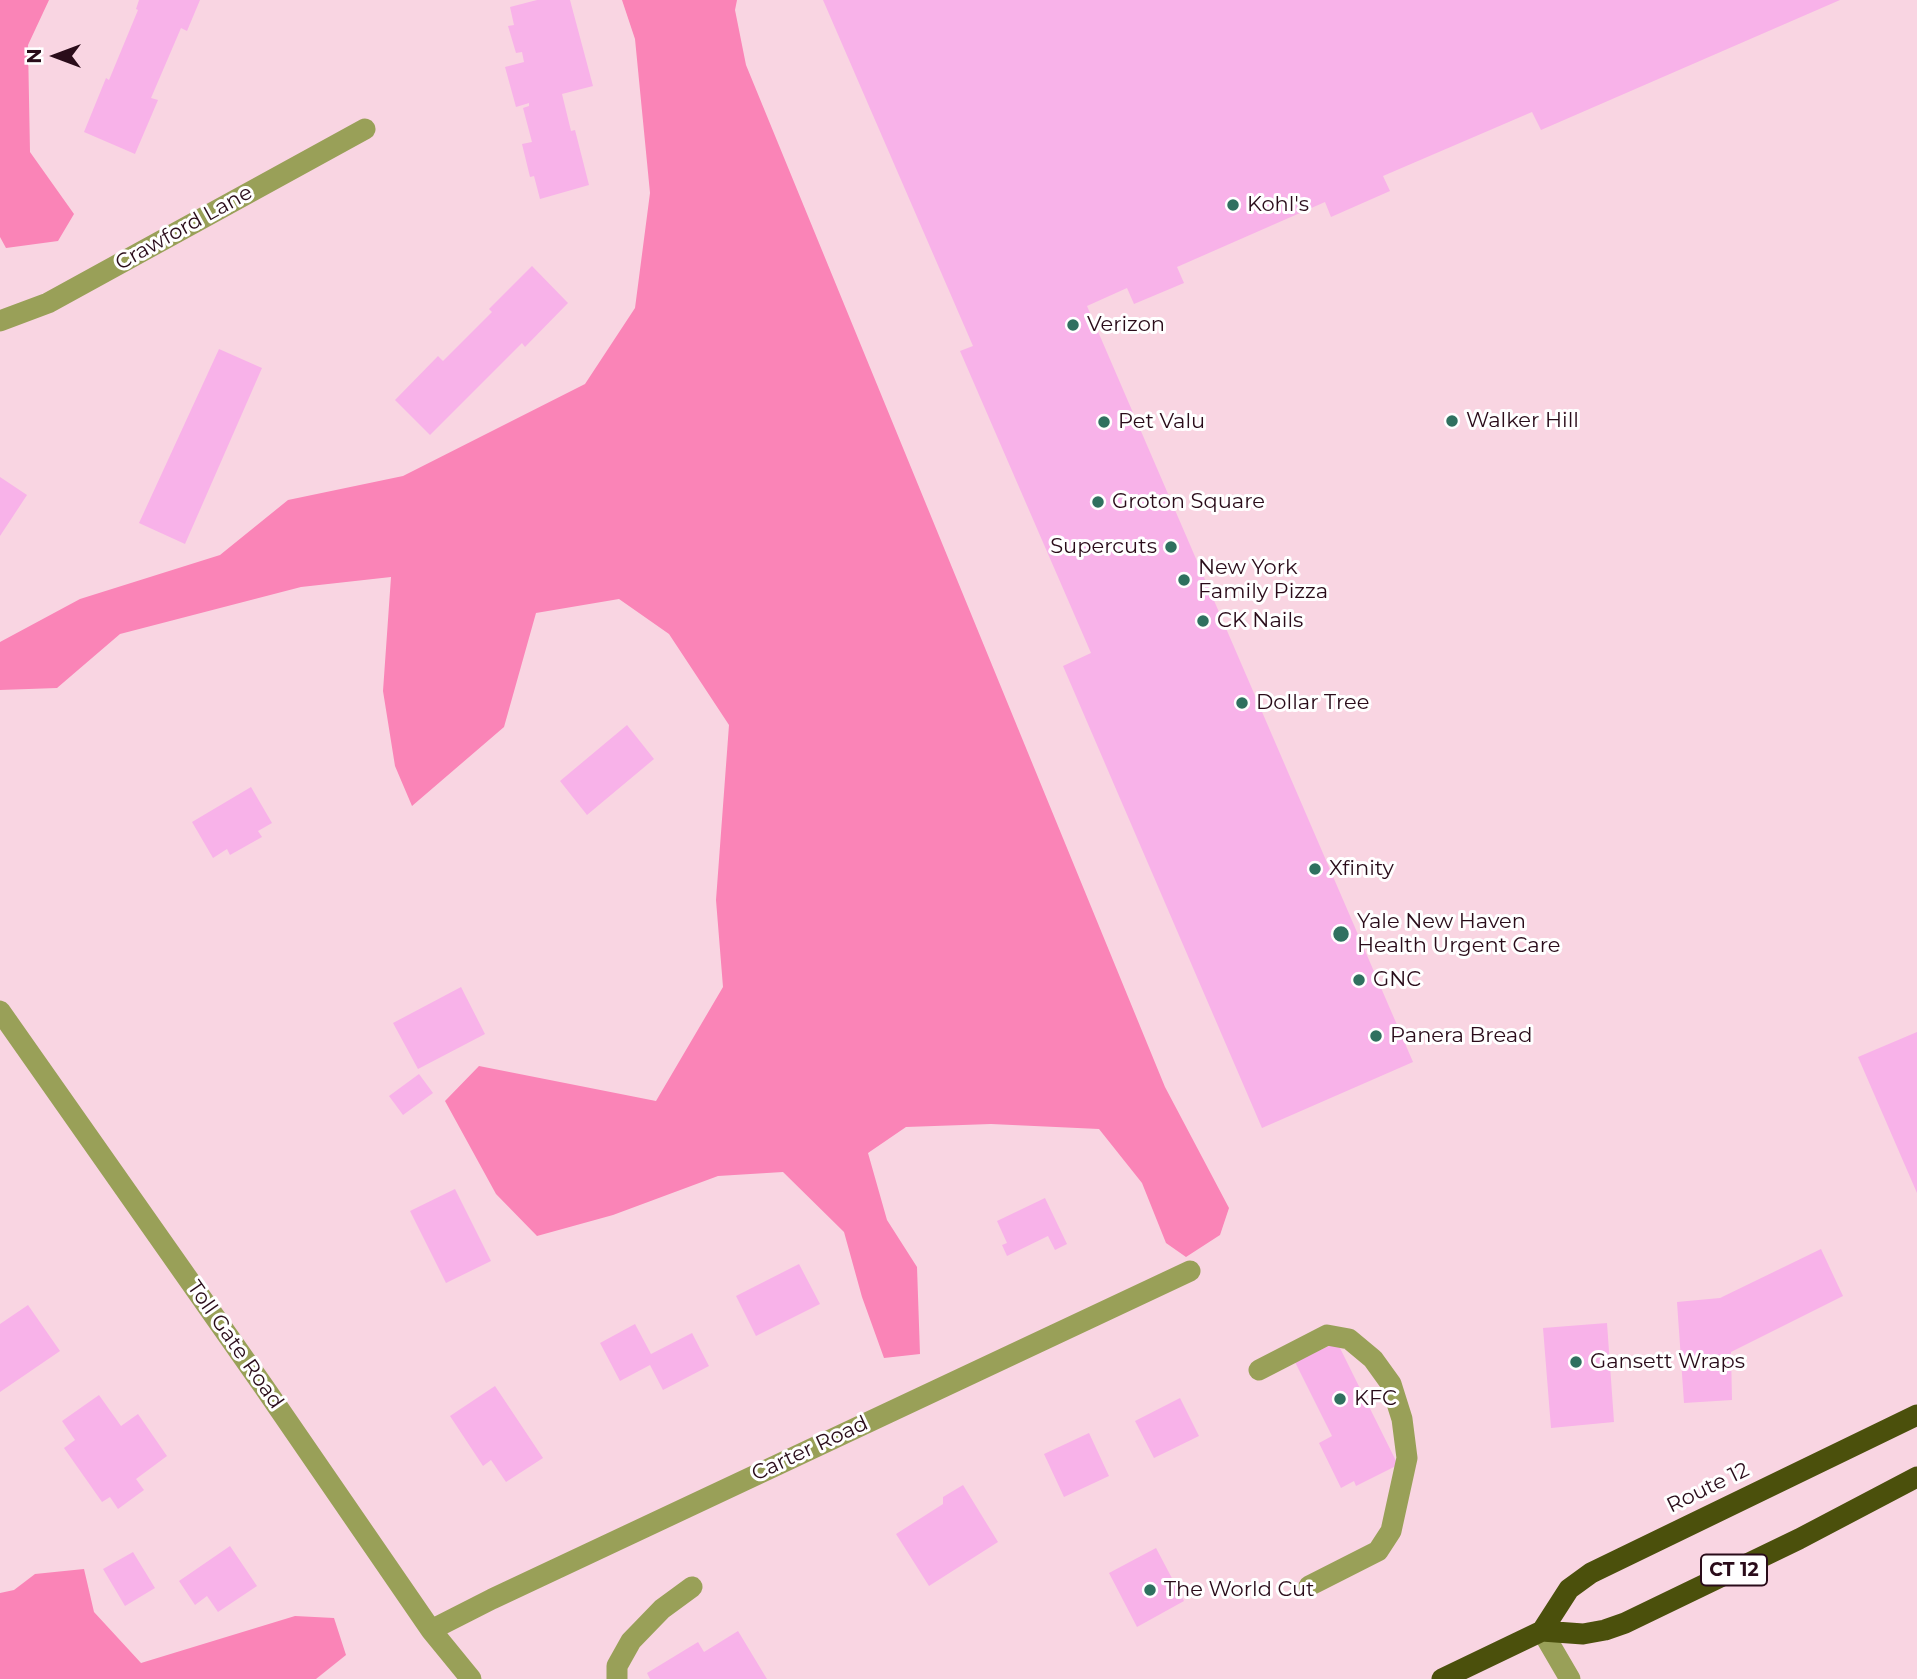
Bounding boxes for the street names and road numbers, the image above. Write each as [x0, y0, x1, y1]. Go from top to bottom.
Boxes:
street label: Crawford Lane [111, 180, 257, 276]
street label: Toll Gate Road [181, 1276, 289, 1414]
street label: Carter Road [748, 1411, 872, 1487]
street label: Route 12 [1663, 1457, 1753, 1519]
road number: CT 12 [1701, 1554, 1767, 1586]

